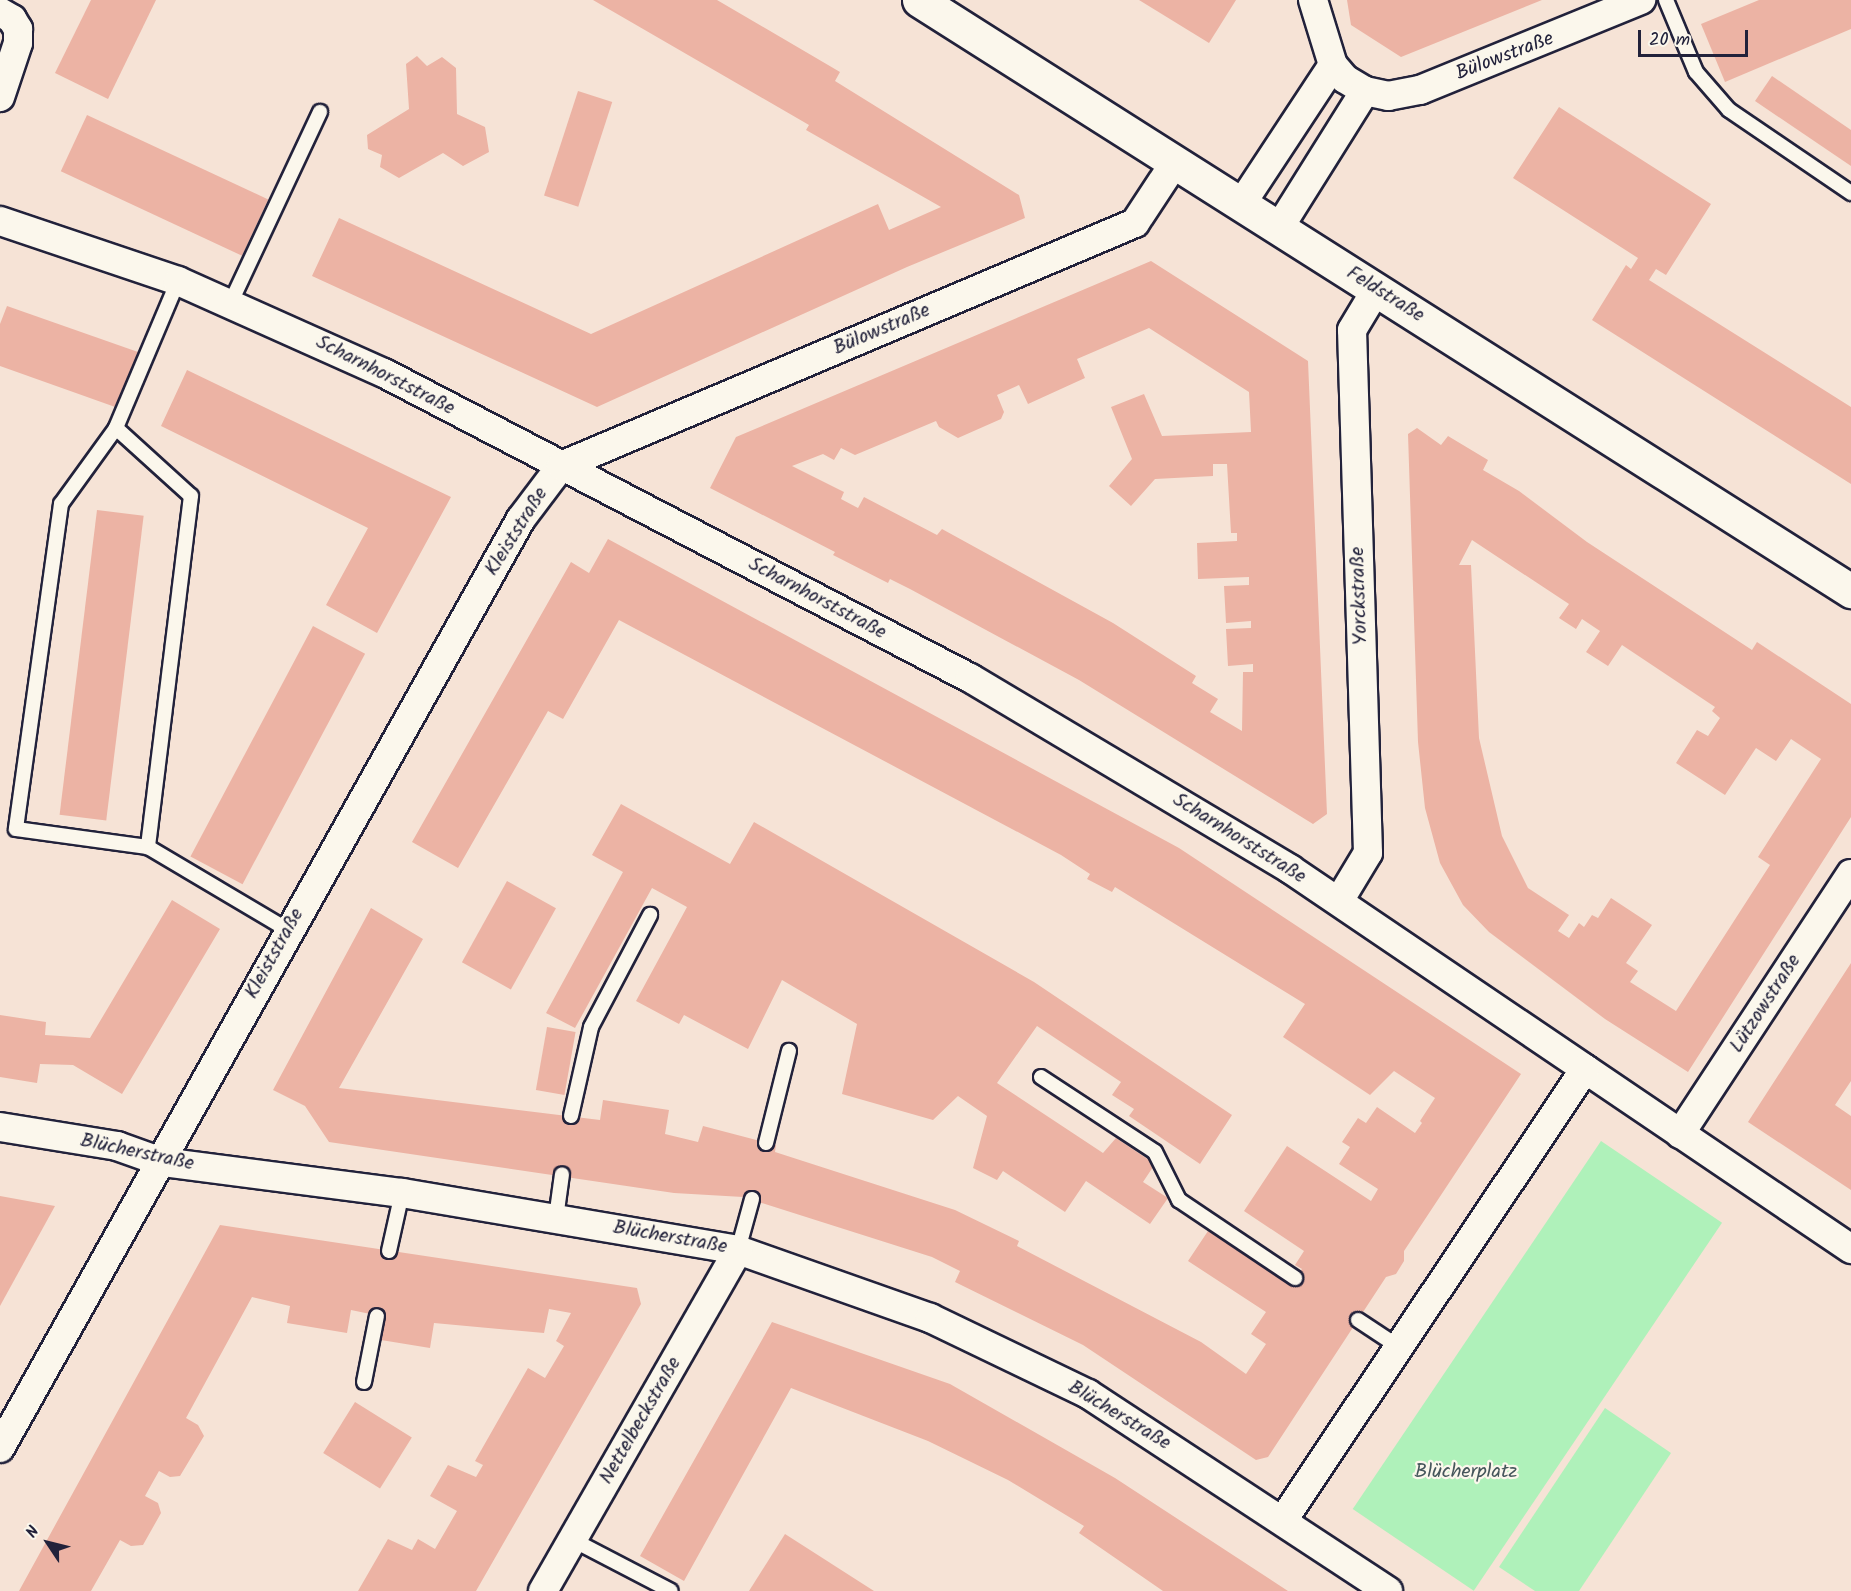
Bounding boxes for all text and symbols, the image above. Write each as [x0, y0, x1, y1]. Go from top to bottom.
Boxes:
scale bar [1641, 18, 1750, 56]
text: 20 m [1649, 26, 1690, 55]
street label: Bülowstraße [1453, 27, 1557, 87]
street label: Feldstraße [1342, 262, 1428, 328]
street label: Bülowstraße [830, 299, 934, 361]
street label: Scharnhorststraße [312, 331, 458, 421]
street label: Kleiststraße [480, 483, 554, 581]
street label: Yorckstraße [1346, 546, 1374, 646]
street label: Scharnhorststraße [744, 553, 890, 645]
street label: Scharnhorststraße [1168, 788, 1310, 890]
street label: Kleiststraße [240, 905, 310, 1003]
street label: Lützowstraße [1725, 950, 1807, 1058]
street label: Blücherstraße [78, 1129, 196, 1177]
street label: Blücherstraße [611, 1216, 729, 1260]
street label: Nettelbeckstraße [595, 1353, 687, 1489]
street label: Blücherstraße [1063, 1376, 1175, 1456]
park label: Blücherplatz [1415, 1460, 1517, 1484]
north arrow [18, 1513, 78, 1573]
text: N [20, 1521, 46, 1544]

